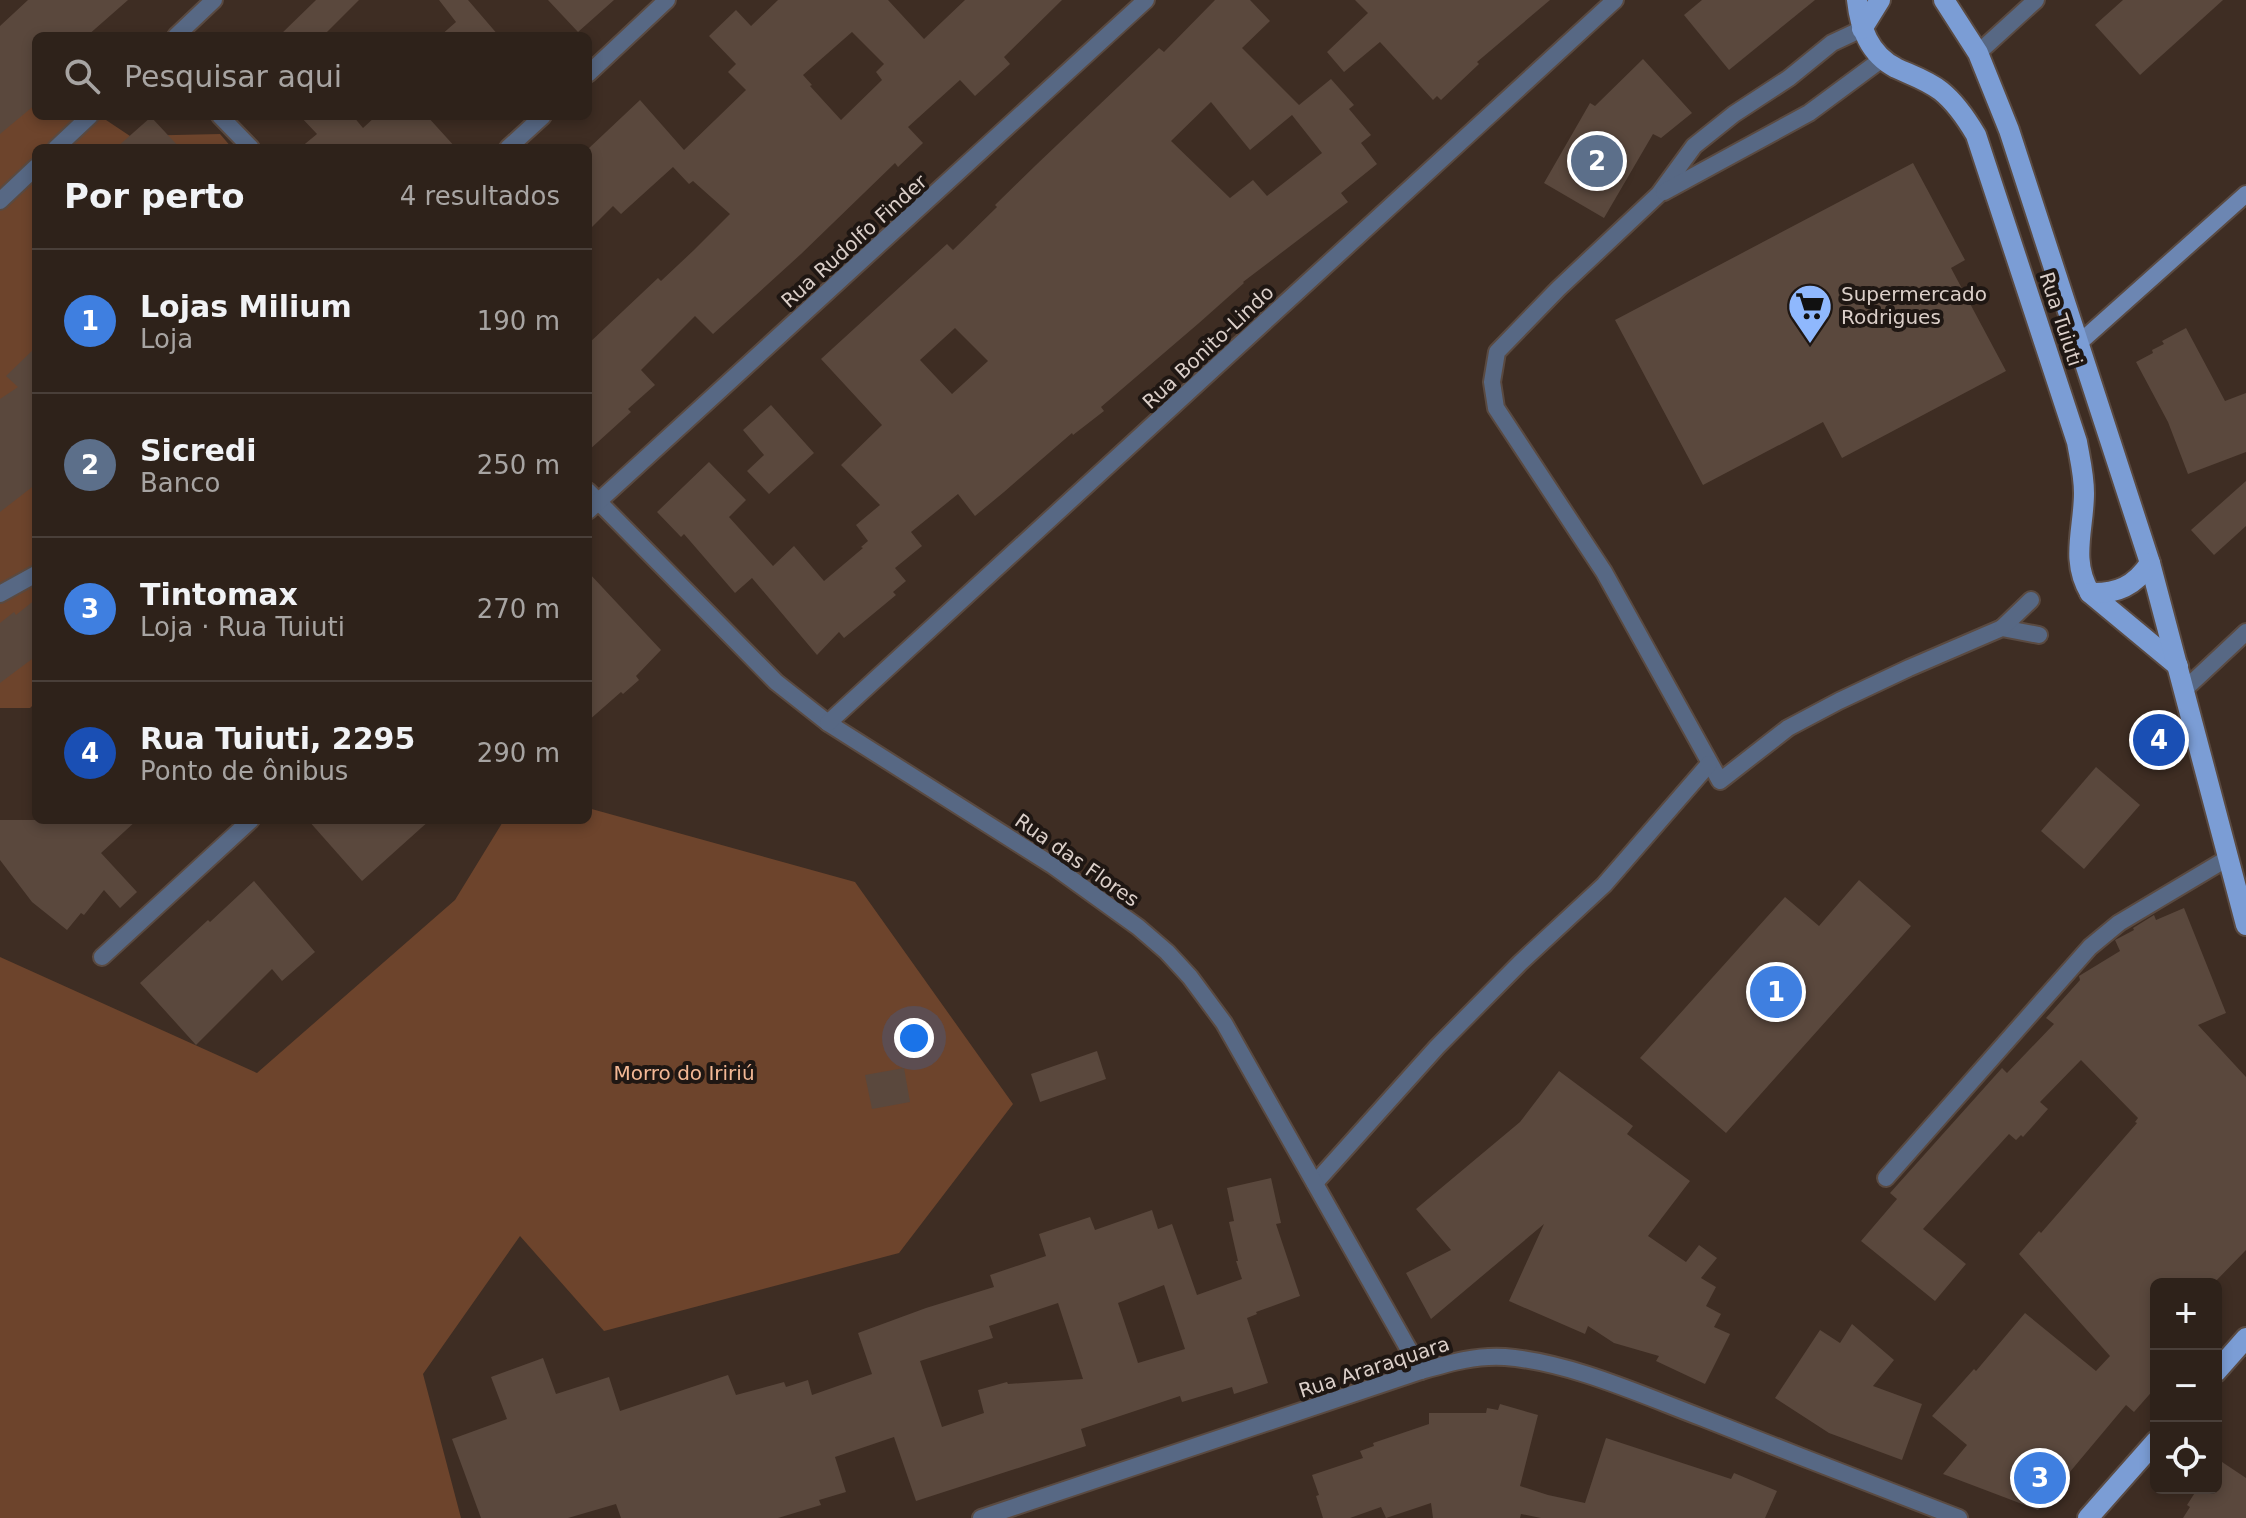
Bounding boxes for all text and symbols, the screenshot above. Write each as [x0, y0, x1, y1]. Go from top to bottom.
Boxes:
search box [32, 32, 592, 120]
icon: search [60, 54, 104, 98]
text: Pesquisar aqui [124, 59, 342, 94]
pin: 2 [1571, 131, 1623, 191]
street label: Rua Rudolfo Finder [776, 169, 932, 313]
text: Por perto [64, 176, 245, 216]
text: 4 resultados [400, 181, 560, 211]
street label: Rua Tuiuti [2034, 269, 2088, 369]
street label: Rua Bonito-Lindo [1137, 280, 1279, 414]
supermarket icon: Supermercado Rodrigues [1786, 282, 1834, 345]
place label: Supermercado Rodrigues [1841, 282, 1987, 329]
text: Lojas Milium [140, 289, 352, 324]
text: 1 [81, 306, 99, 336]
text: 190 m [477, 306, 560, 336]
text: Loja [140, 324, 193, 354]
text: Sicredi [140, 433, 257, 468]
text: 2 [81, 450, 99, 480]
text: 250 m [477, 450, 560, 480]
text: Banco [140, 468, 220, 498]
text: Tintomax [140, 577, 298, 612]
text: 3 [81, 594, 99, 624]
text: 270 m [477, 594, 560, 624]
text: Loja · Rua Tuiuti [140, 612, 345, 642]
pin: 4 [2133, 710, 2185, 770]
text: Rua Tuiuti, 2295 [140, 721, 415, 756]
text: 4 [81, 738, 99, 768]
text: 290 m [477, 738, 560, 768]
text: Ponto de ônibus [140, 756, 348, 786]
street label: Rua das Flores [1010, 808, 1144, 912]
pin: 1 [1750, 962, 1802, 1022]
your location [894, 1018, 934, 1058]
park label: Morro do Iririú [613, 1061, 755, 1085]
map controls [2150, 1278, 2222, 1494]
button: + [2150, 1278, 2222, 1350]
street label: Rua Araraquara [1296, 1331, 1452, 1403]
button: − [2150, 1350, 2222, 1422]
button: locate [2150, 1422, 2222, 1494]
pin: 3 [2014, 1448, 2066, 1508]

